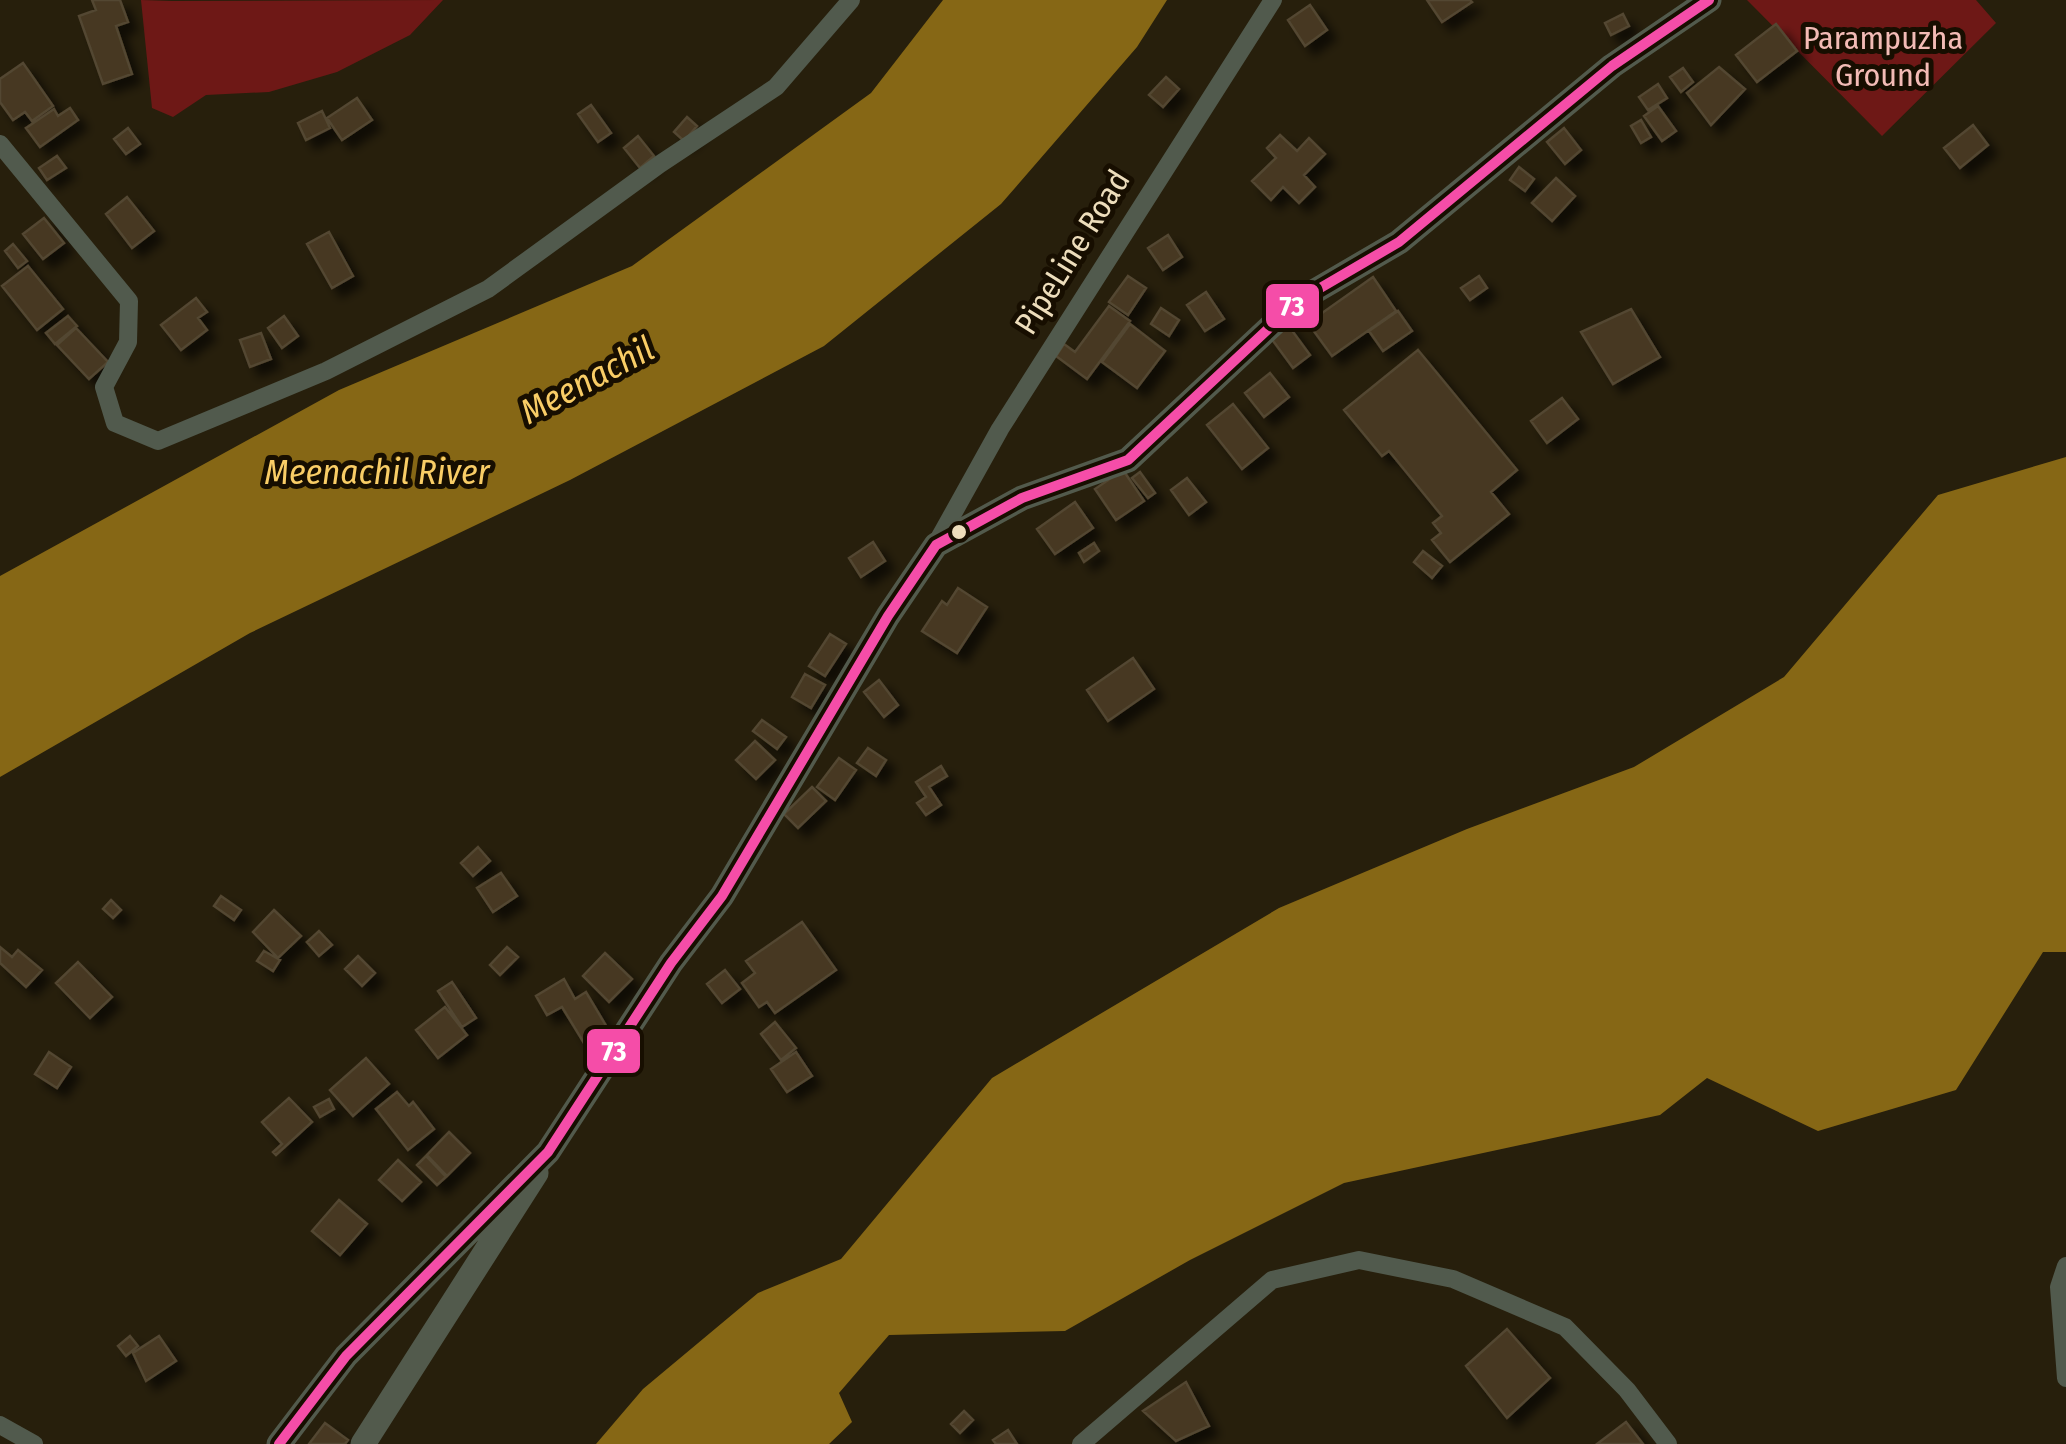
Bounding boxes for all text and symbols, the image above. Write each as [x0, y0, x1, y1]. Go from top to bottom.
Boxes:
park label: Parampuzha Ground [1803, 19, 1963, 94]
street label: PipeLine Road [1006, 163, 1138, 341]
line badge: 73 [1264, 282, 1321, 330]
text: 73 [1279, 290, 1305, 323]
water label: Meenachil [513, 327, 661, 433]
water label: Meenachil River [264, 451, 492, 493]
unlabelled marker [949, 522, 969, 542]
line badge: 73 [585, 1027, 642, 1075]
text: 73 [601, 1035, 627, 1068]

